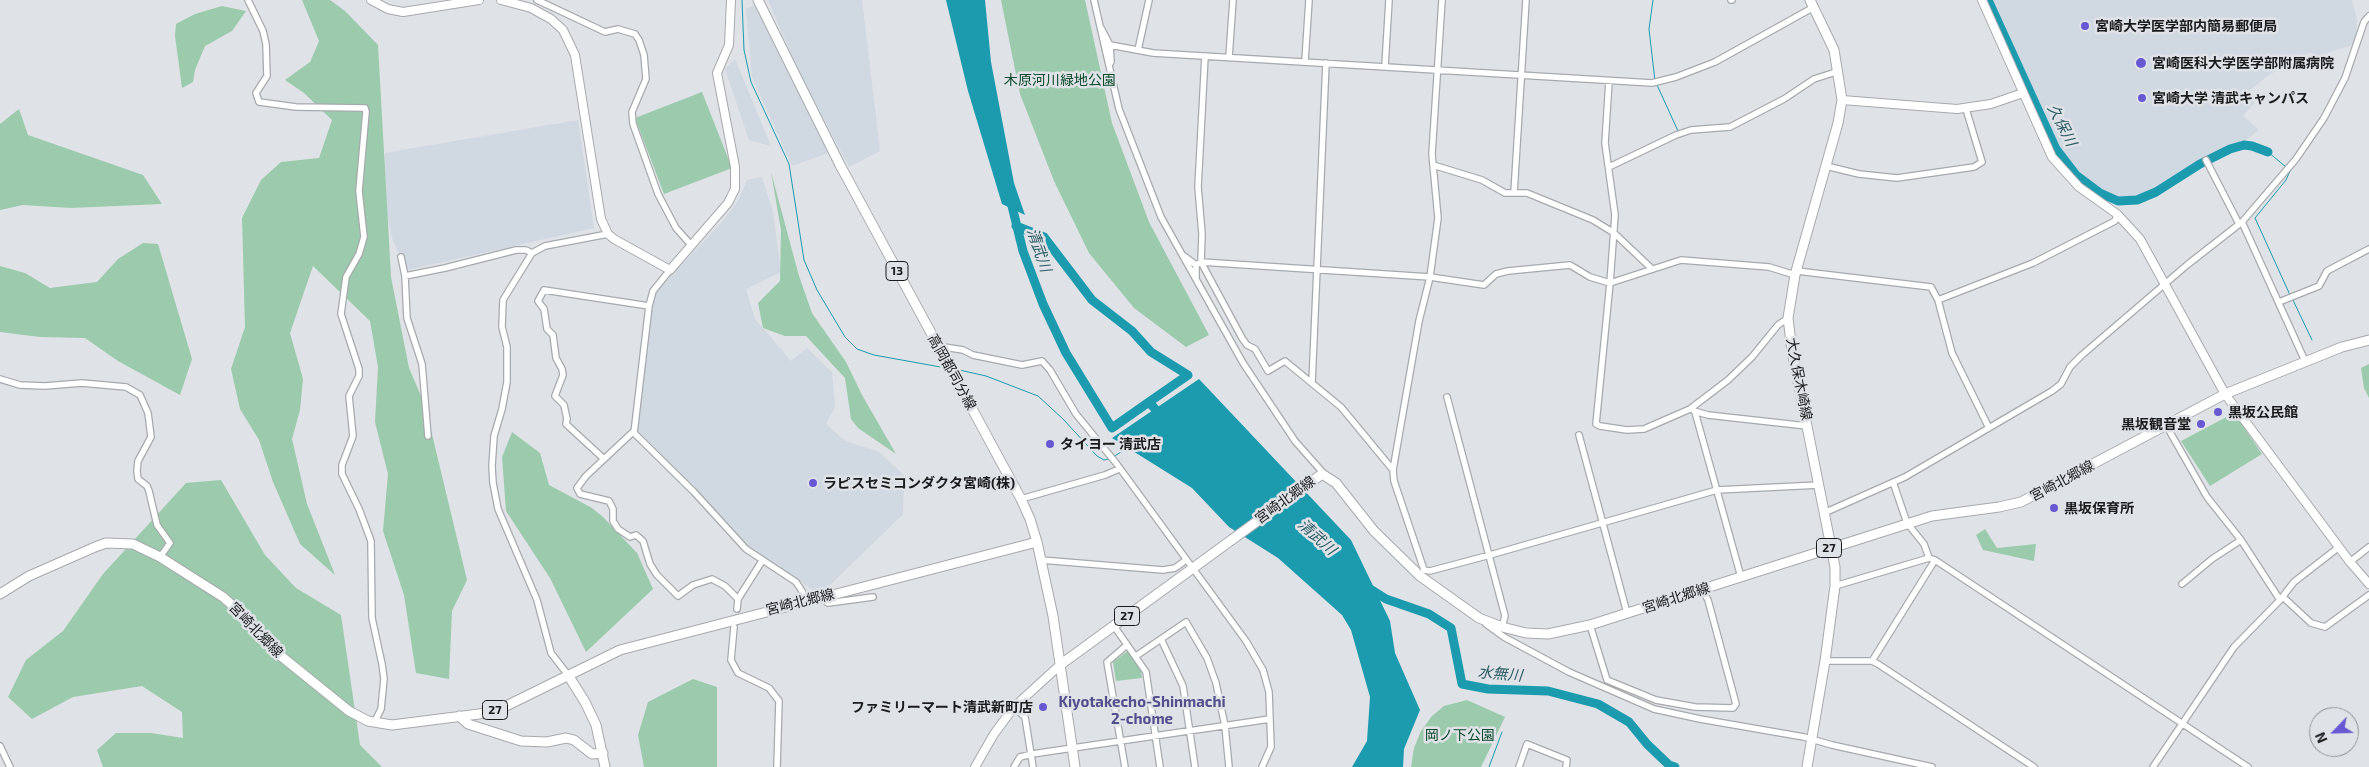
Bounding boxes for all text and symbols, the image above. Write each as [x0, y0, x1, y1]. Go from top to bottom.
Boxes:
place label: 宮崎大学医学部内簡易郵便局 [2095, 18, 2277, 34]
marker: 宮崎大学医学部内簡易郵便局 [2079, 20, 2091, 32]
place label: 宮崎医科大学医学部附属病院 [2152, 55, 2334, 71]
marker: 宮崎医科大学医学部附属病院 [2134, 56, 2148, 70]
park label: 木原河川緑地公園 [1004, 72, 1116, 88]
place label: 宮崎大学 清武キャンパス [2152, 90, 2309, 106]
marker: 宮崎大学 清武キャンパス [2136, 92, 2148, 104]
water label: 久保川 [2044, 101, 2080, 149]
water label: 清武川 [1023, 226, 1055, 274]
road number: 13 [886, 262, 908, 280]
street label: 高岡都司分線 [924, 331, 980, 413]
street label: 大久保木崎線 [1783, 336, 1815, 422]
place label: 黒坂公民館 [2228, 404, 2298, 420]
marker: 黒坂公民館 [2212, 406, 2224, 418]
place label: 黒坂観音堂 [2121, 416, 2191, 432]
marker: 黒坂観音堂 [2195, 418, 2207, 430]
place label: タイヨー 清武店 [1060, 436, 1161, 452]
marker: タイヨー 清武店 [1044, 438, 1056, 450]
street label: 宮崎北郷線 [2027, 457, 2097, 505]
street label: 宮崎北郷線 [1252, 473, 1318, 527]
place label: ラピスセミコンダクタ宮崎(株) [823, 475, 1015, 491]
marker: ラピスセミコンダクタ宮崎(株) [807, 477, 819, 489]
place label: 黒坂保育所 [2064, 500, 2134, 516]
marker: 黒坂保育所 [2048, 502, 2060, 514]
water label: 清武川 [1294, 515, 1340, 559]
road number: 27 [1816, 538, 1842, 558]
street label: 宮崎北郷線 [1640, 579, 1712, 617]
street label: 宮崎北郷線 [764, 585, 836, 619]
street label: 宮崎北郷線 [226, 599, 286, 661]
road number: 27 [1114, 606, 1140, 626]
water label: 水無川 [1477, 663, 1523, 685]
district label: Kiyotakecho-Shinmachi 2-chome [1058, 693, 1226, 728]
place label: ファミリーマート清武新町店 [851, 699, 1033, 715]
road number: 27 [482, 700, 508, 720]
marker: ファミリーマート清武新町店 [1037, 701, 1049, 713]
north arrow [2309, 707, 2359, 757]
park label: 岡ノ下公園 [1425, 727, 1495, 743]
text: N [2311, 730, 2331, 746]

